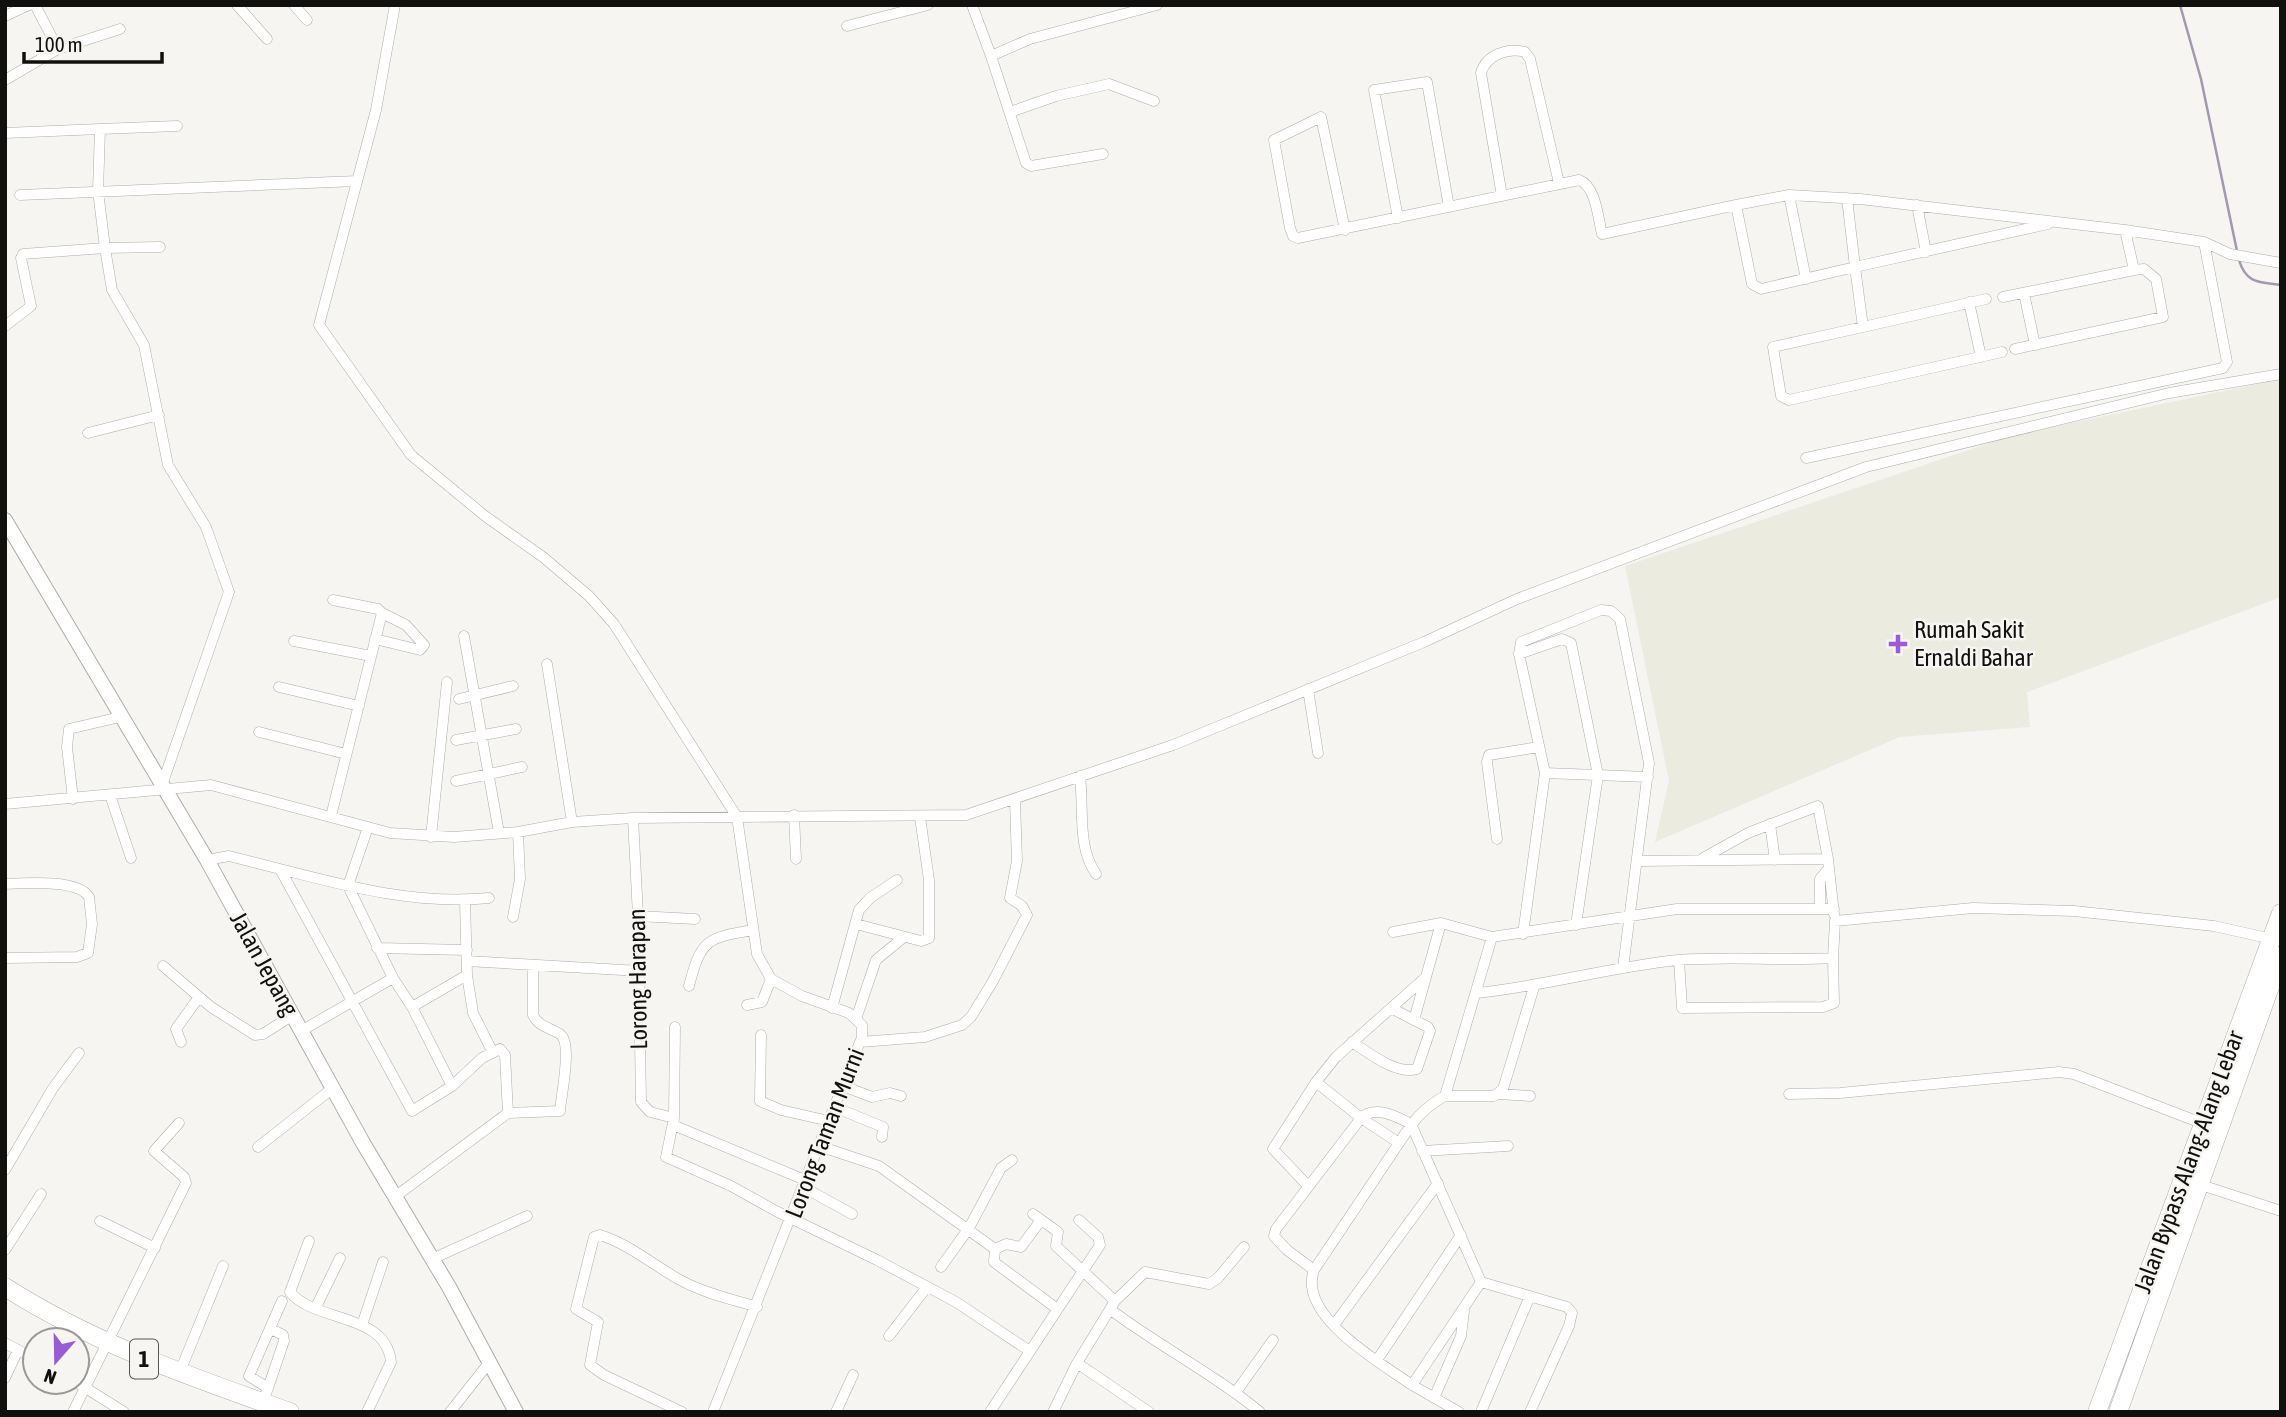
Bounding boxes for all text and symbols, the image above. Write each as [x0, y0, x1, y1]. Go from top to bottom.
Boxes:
scale bar [24, 21, 163, 65]
text: 100 m [35, 32, 83, 56]
place label: Rumah Sakit Ernaldi Bahar [1914, 616, 2034, 671]
marker: Rumah Sakit Ernaldi Bahar [1888, 634, 1908, 654]
street label: Jalan Jepang [225, 907, 304, 1021]
street label: Lorong Harapan [623, 908, 652, 1050]
street label: Jalan Bypass Alang-Alang Lebar [2128, 1026, 2249, 1297]
street label: Lorong Taman Murni [780, 1044, 869, 1221]
north arrow [21, 1326, 91, 1396]
road number: 1 [130, 1340, 158, 1378]
text: N [41, 1365, 59, 1389]

